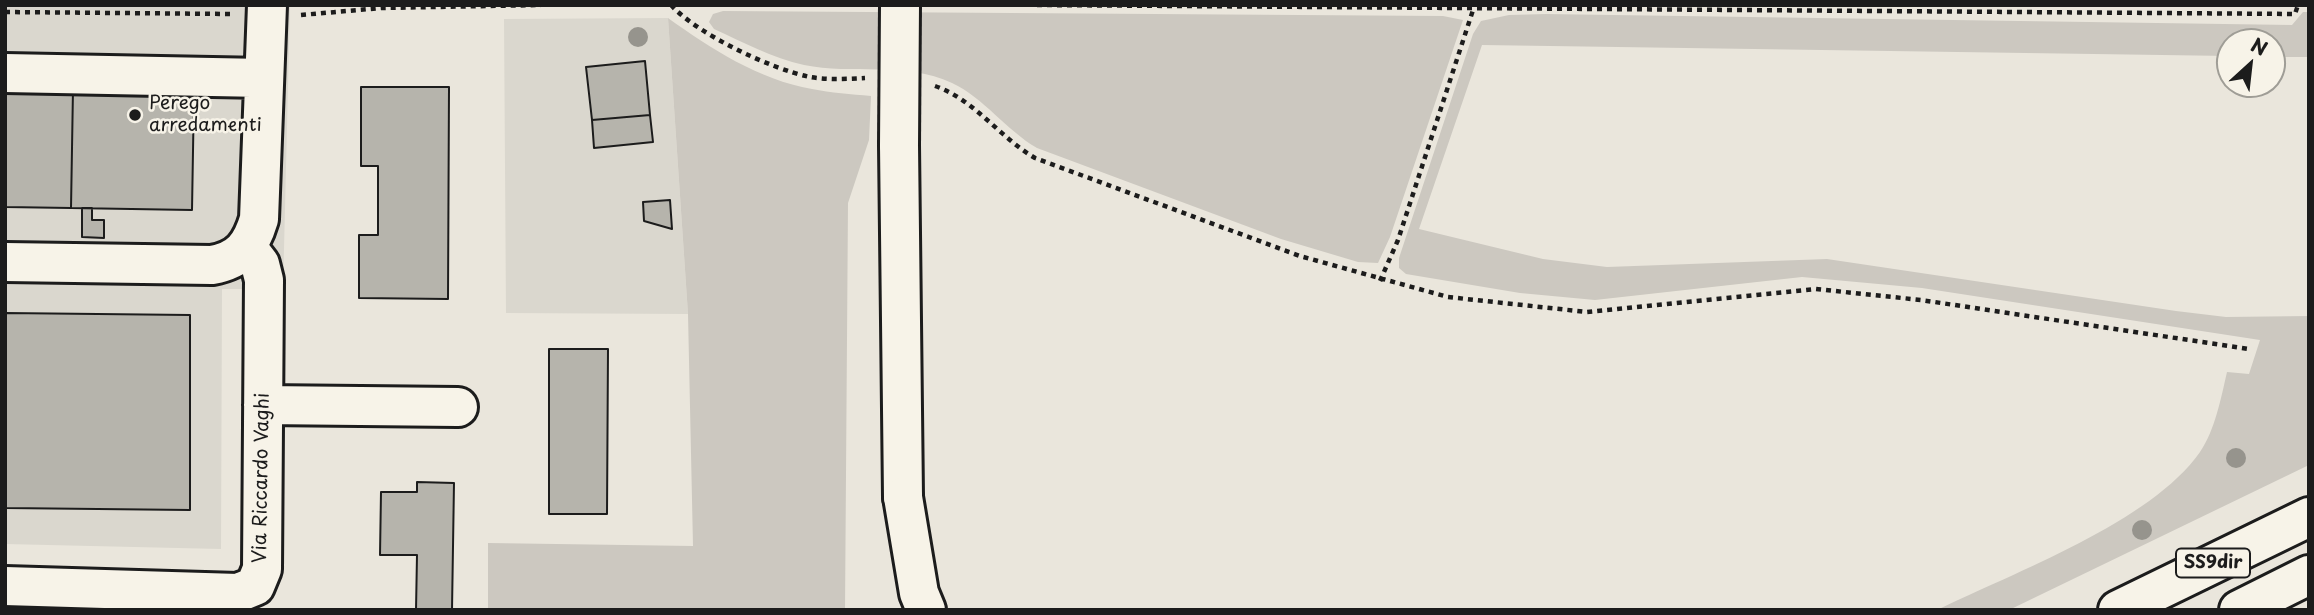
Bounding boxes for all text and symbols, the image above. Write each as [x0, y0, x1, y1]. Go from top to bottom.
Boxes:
north arrow [2216, 28, 2286, 98]
text: N [2247, 30, 2273, 62]
place label: Perego arredamenti [149, 93, 262, 137]
marker: Perego arredamenti [127, 107, 143, 123]
street label: Via Riccardo Vaghi [249, 393, 275, 563]
road number: SS9dir [2176, 548, 2250, 578]

